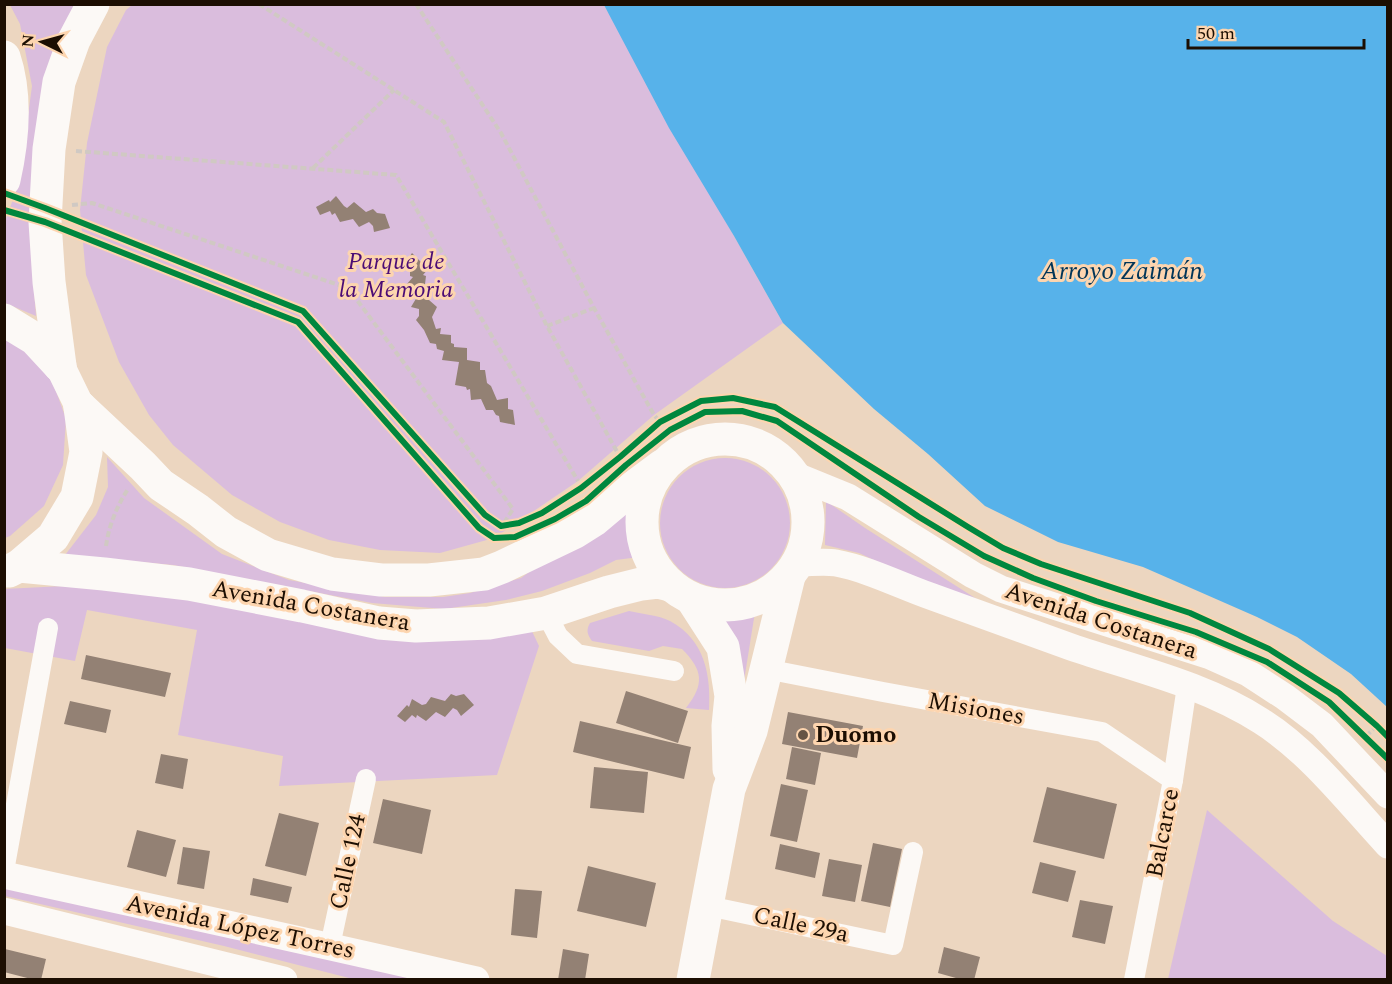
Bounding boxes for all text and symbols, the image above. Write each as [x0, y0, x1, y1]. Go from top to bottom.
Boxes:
north arrow [12, 12, 72, 72]
scale bar [1188, 12, 1364, 50]
text: 50 m [1197, 20, 1235, 47]
text: N [16, 33, 41, 48]
park label: Parque de la Memoria [339, 244, 453, 308]
water label: Arroyo Zaimán [1040, 251, 1203, 291]
street label: Avenida Costanera [209, 571, 413, 641]
street label: Avenida Costanera [1000, 573, 1202, 669]
street label: Misiones [925, 683, 1027, 735]
place label: Duomo [815, 717, 896, 753]
marker: Duomo [796, 728, 810, 742]
street label: Balcarce [1137, 785, 1189, 881]
street label: Calle 124 [320, 811, 376, 913]
street label: Avenida López Torres [122, 885, 358, 969]
street label: Calle 29a [750, 897, 852, 953]

